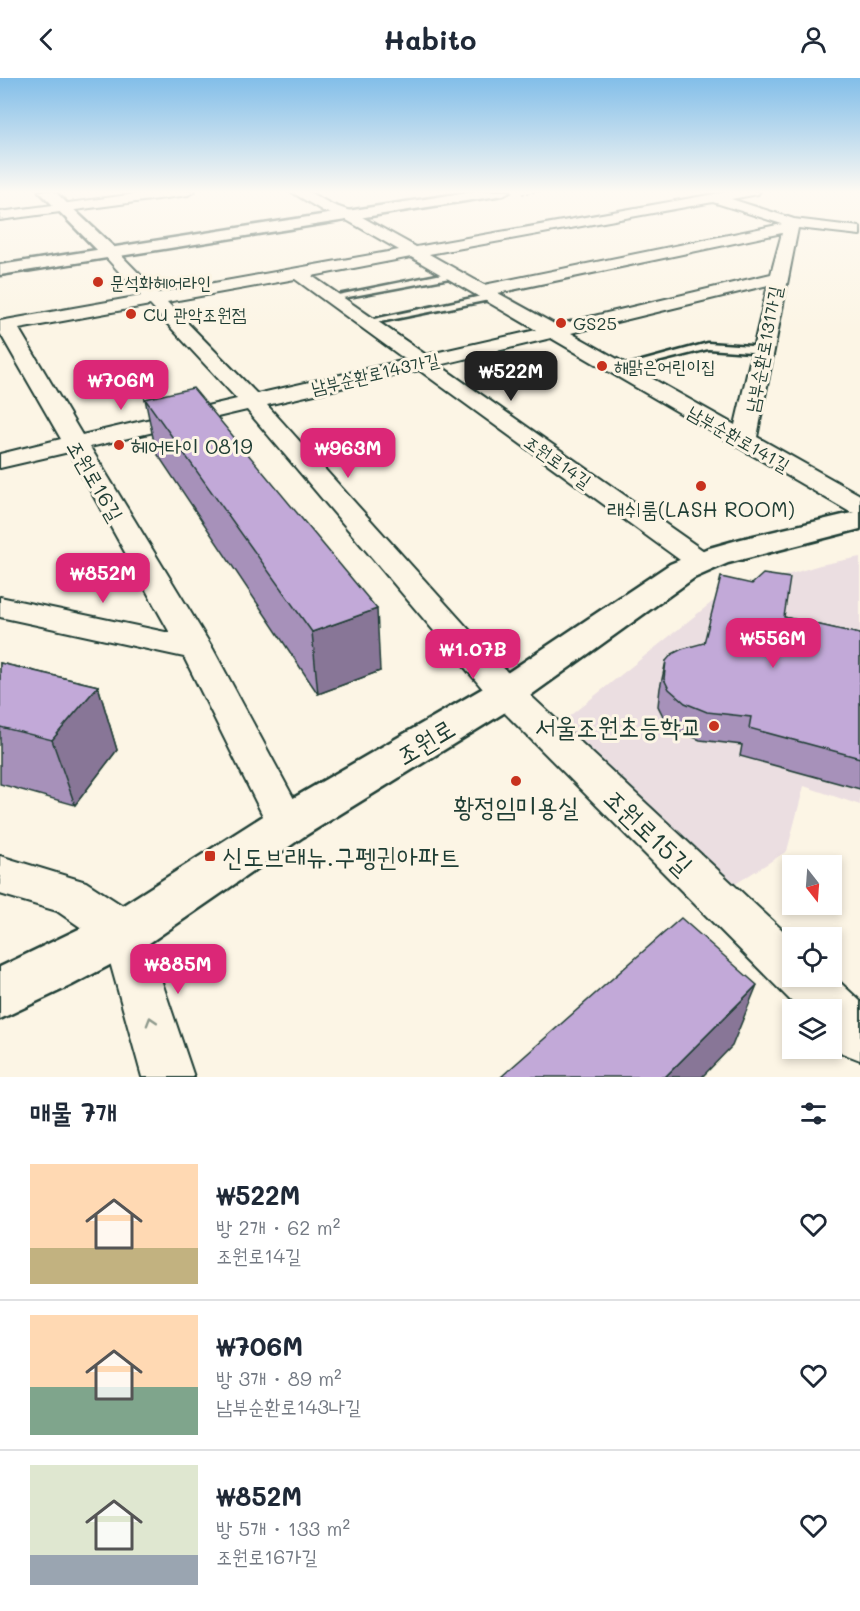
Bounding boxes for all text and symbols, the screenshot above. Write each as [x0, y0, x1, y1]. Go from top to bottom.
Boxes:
text: Habito [384, 22, 477, 57]
icon: back [30, 23, 63, 56]
icon: person [797, 23, 830, 56]
place label: 문석화헤어라인 [110, 270, 211, 294]
marker: 문석화헤어라인 [91, 275, 105, 289]
street label: 남부순환로131가길 [739, 283, 787, 414]
place label: CU 관악조원점 [143, 302, 247, 326]
marker: CU 관악조원점 [124, 307, 138, 321]
place label: GS25 [573, 311, 617, 335]
marker: GS25 [554, 316, 568, 330]
street label: 남부순환로143가길 [309, 347, 442, 399]
pin: ₩522M [469, 351, 553, 402]
place label: 해맑은어린이집 [614, 354, 715, 378]
text: ₩522M [478, 357, 544, 383]
marker: 해맑은어린이집 [595, 359, 609, 373]
pin: ₩706M [79, 360, 163, 411]
text: ₩706M [87, 366, 155, 392]
street label: 남부순환로141길 [684, 399, 795, 477]
pin: ₩963M [306, 428, 390, 479]
street label: 조원로14길 [520, 429, 597, 493]
place label: 헤어타이 0819 [131, 432, 253, 459]
street label: 조원로16길 [62, 434, 130, 526]
text: ₩963M [314, 434, 382, 460]
marker: 헤어타이 0819 [112, 438, 126, 452]
marker: 래쉬룸(LASH ROOM) [694, 479, 708, 493]
place label: 래쉬룸(LASH ROOM) [607, 495, 795, 522]
pin: ₩852M [61, 553, 145, 604]
text: ₩852M [70, 559, 136, 585]
pin: ₩556M [731, 618, 815, 669]
text: ₩556M [740, 624, 806, 650]
pin: ₩1.07B [424, 629, 522, 680]
text: ₩1.07B [439, 635, 507, 661]
place label: 서울조원초등학교 [535, 709, 702, 743]
street label: 조원로 [389, 710, 461, 772]
marker: 서울조원초등학교 [707, 719, 721, 733]
marker: 황정임미용실 [509, 774, 523, 788]
street label: 조원로15길 [597, 780, 701, 882]
place label: 황정임미용실 [453, 789, 579, 823]
place label: 신도브래뉴.구펭귄아파트 [222, 839, 460, 873]
marker: 신도브래뉴.구펭귄아파트 [203, 849, 217, 863]
north arrow [782, 855, 842, 915]
map controls [782, 855, 842, 1059]
button: locate [782, 927, 842, 987]
pin: ₩885M [136, 944, 220, 995]
text: ₩885M [144, 950, 212, 976]
button: layers [782, 999, 842, 1059]
one-way arrow [146, 1016, 159, 1027]
text: 매물 7개 [30, 1095, 117, 1129]
icon: filters [797, 1097, 830, 1130]
text: ₩522M [216, 1178, 301, 1212]
icon: home [78, 1188, 150, 1260]
icon: heart [797, 1208, 830, 1241]
text: 방 2개 · 62 m² [216, 1214, 340, 1240]
text: 조원로14길 [216, 1242, 301, 1268]
text: ₩706M [216, 1329, 303, 1363]
icon: home [78, 1339, 150, 1411]
icon: heart [797, 1359, 830, 1392]
text: 방 3개 · 89 m² [216, 1365, 342, 1391]
text: 남부순환로143나길 [216, 1393, 361, 1419]
text: ₩852M [216, 1479, 302, 1513]
icon: home [78, 1489, 150, 1561]
icon: heart [797, 1509, 830, 1542]
text: 방 5개 · 133 m² [216, 1515, 350, 1541]
text: 조원로16가길 [216, 1543, 318, 1569]

